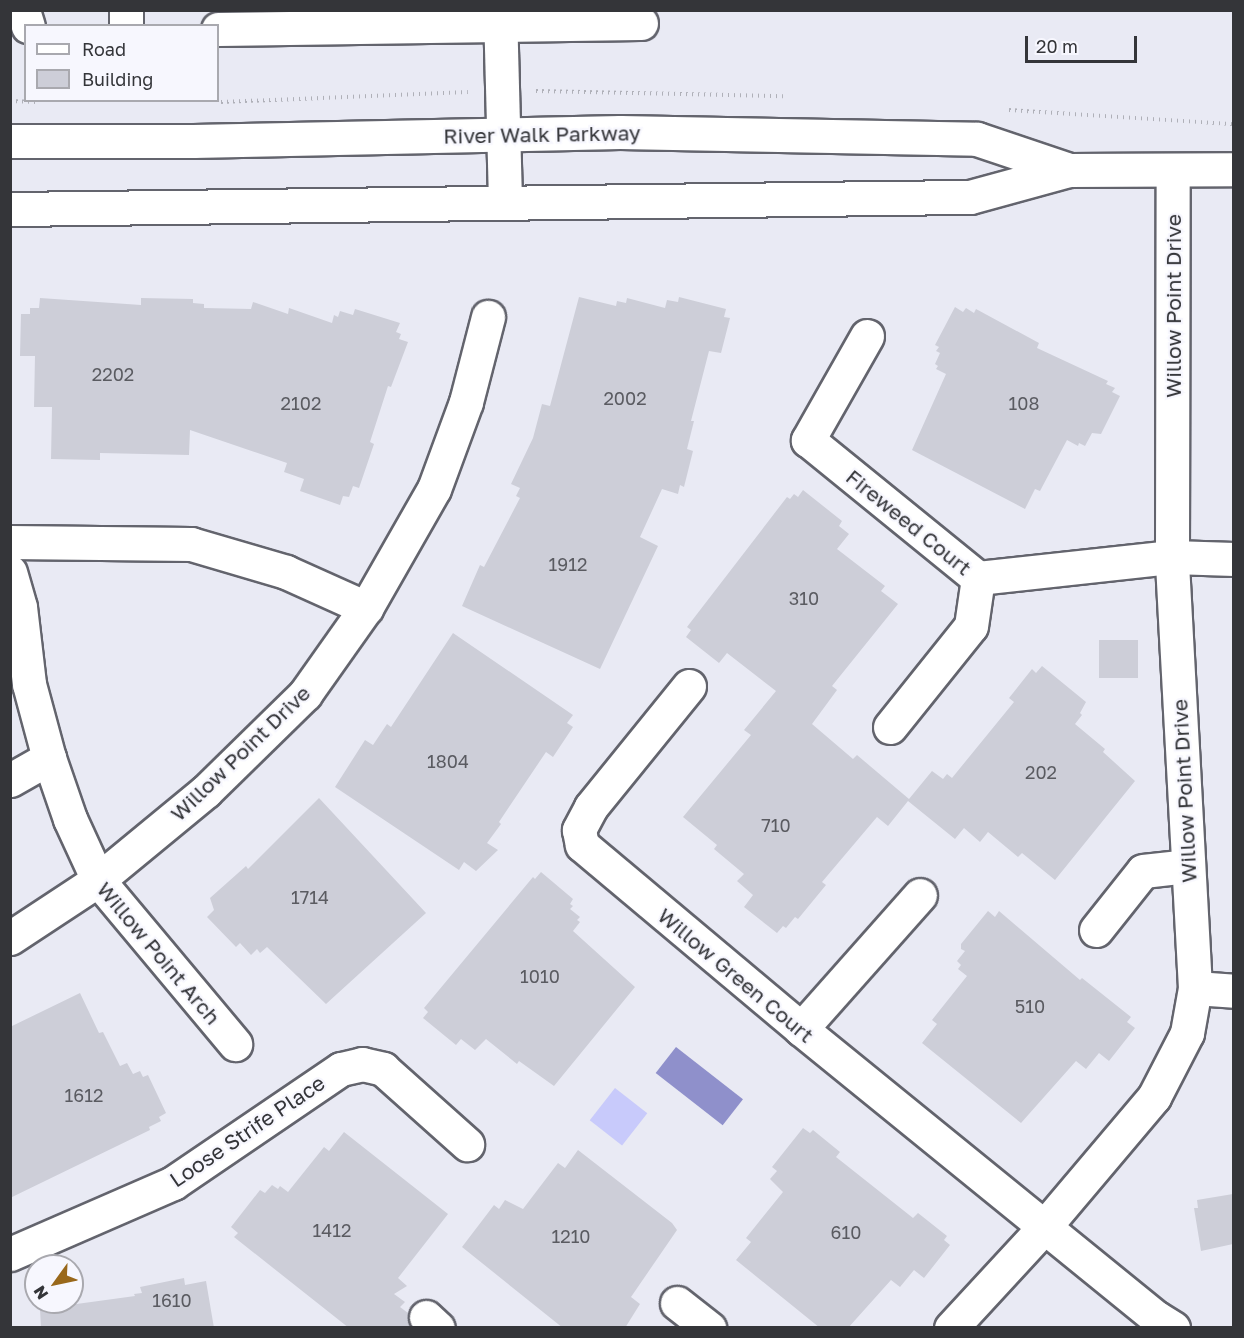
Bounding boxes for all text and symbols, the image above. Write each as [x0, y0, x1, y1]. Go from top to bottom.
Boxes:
legend [24, 24, 219, 102]
scale bar [1028, 24, 1140, 62]
text: 20 m [1036, 35, 1078, 57]
text: Road [82, 38, 126, 60]
text: Building [82, 68, 153, 90]
street label: River Walk Parkway [443, 120, 641, 148]
street label: Willow Point Drive [1160, 214, 1186, 398]
house number: 2202 [92, 363, 134, 385]
house number: 2002 [603, 387, 647, 409]
house number: 2102 [281, 392, 321, 414]
house number: 108 [1009, 392, 1039, 414]
street label: Fireweed Court [841, 464, 977, 580]
house number: 1912 [549, 553, 587, 575]
house number: 310 [789, 587, 819, 609]
street label: Willow Point Drive [165, 680, 315, 826]
street label: Willow Point Drive [1167, 699, 1201, 883]
house number: 1804 [427, 750, 469, 772]
house number: 202 [1025, 761, 1057, 783]
house number: 710 [761, 814, 791, 836]
street label: Willow Point Arch [92, 877, 226, 1029]
house number: 1714 [291, 886, 329, 908]
street label: Willow Green Court [653, 902, 819, 1048]
house number: 1010 [520, 965, 560, 987]
house number: 510 [1015, 995, 1045, 1017]
street label: Loose Strife Place [165, 1070, 329, 1192]
house number: 1612 [65, 1084, 103, 1106]
house number: 1412 [313, 1219, 351, 1241]
house number: 610 [831, 1221, 861, 1243]
house number: 1210 [551, 1225, 591, 1247]
north arrow [24, 1254, 84, 1314]
text: N [29, 1282, 52, 1303]
house number: 1610 [152, 1289, 192, 1311]

